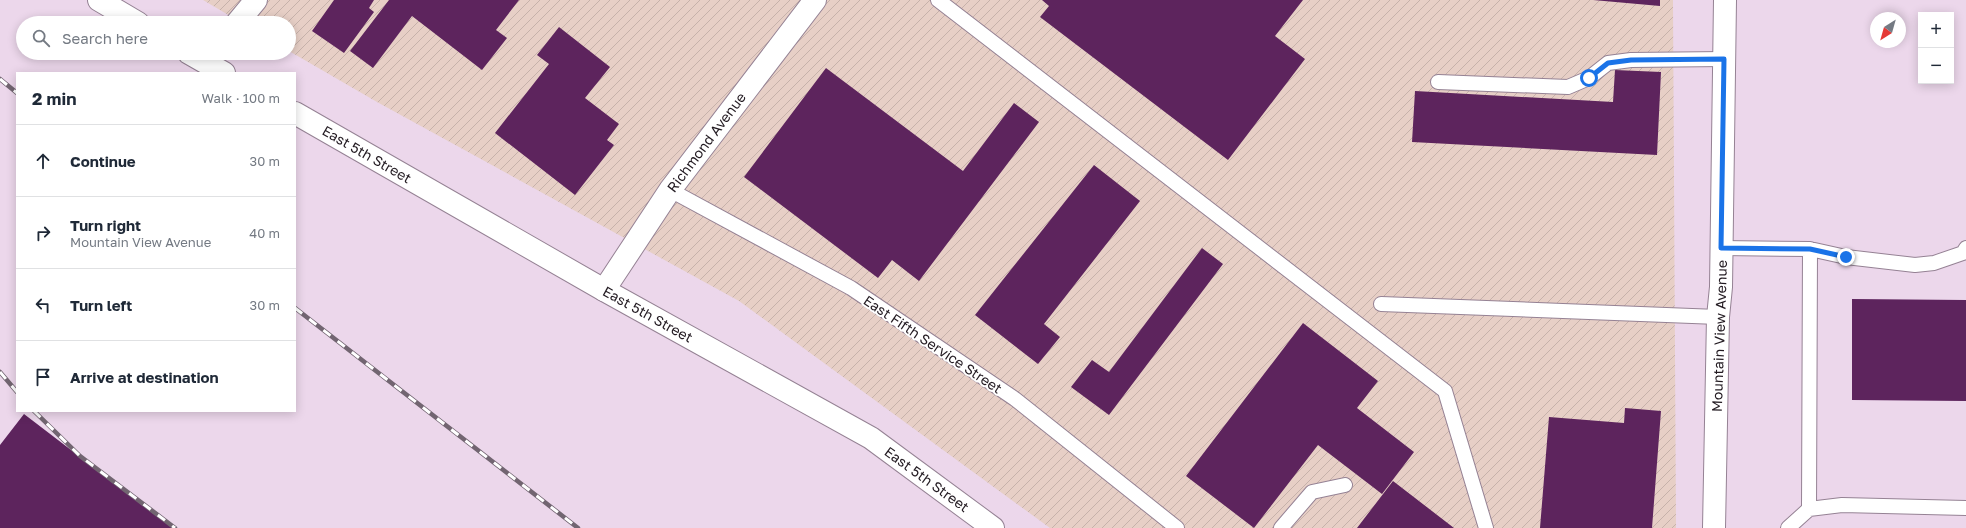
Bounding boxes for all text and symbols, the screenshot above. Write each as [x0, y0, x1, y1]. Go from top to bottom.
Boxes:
north arrow [1870, 12, 1906, 48]
map controls [1918, 12, 1954, 84]
button: + [1918, 12, 1954, 48]
search box [16, 16, 296, 60]
icon: search [30, 27, 52, 49]
text: Search here [62, 29, 148, 47]
button: − [1918, 48, 1954, 84]
route start [1580, 69, 1598, 87]
text: 2 min [32, 88, 76, 109]
street label: Richmond Avenue [663, 89, 749, 195]
text: Walk · 100 m [202, 90, 280, 106]
street label: East 5th Street [319, 122, 415, 186]
icon: ahead [32, 150, 54, 172]
text: Continue [70, 152, 136, 170]
text: 30 m [250, 153, 280, 169]
text: Turn right [70, 216, 141, 234]
icon: right [32, 222, 54, 244]
text: 40 m [249, 225, 280, 241]
text: Mountain View Avenue [70, 234, 211, 250]
route end [1837, 248, 1855, 266]
street label: Mountain View Avenue [1708, 260, 1730, 412]
street label: East 5th Street [600, 282, 696, 346]
street label: East Fifth Service Street [861, 291, 1005, 397]
icon: left [32, 294, 54, 316]
text: Turn left [70, 296, 132, 314]
text: 30 m [250, 297, 280, 313]
icon: arrive [32, 366, 54, 388]
text: Arrive at destination [70, 368, 219, 386]
street label: East 5th Street [882, 443, 972, 515]

